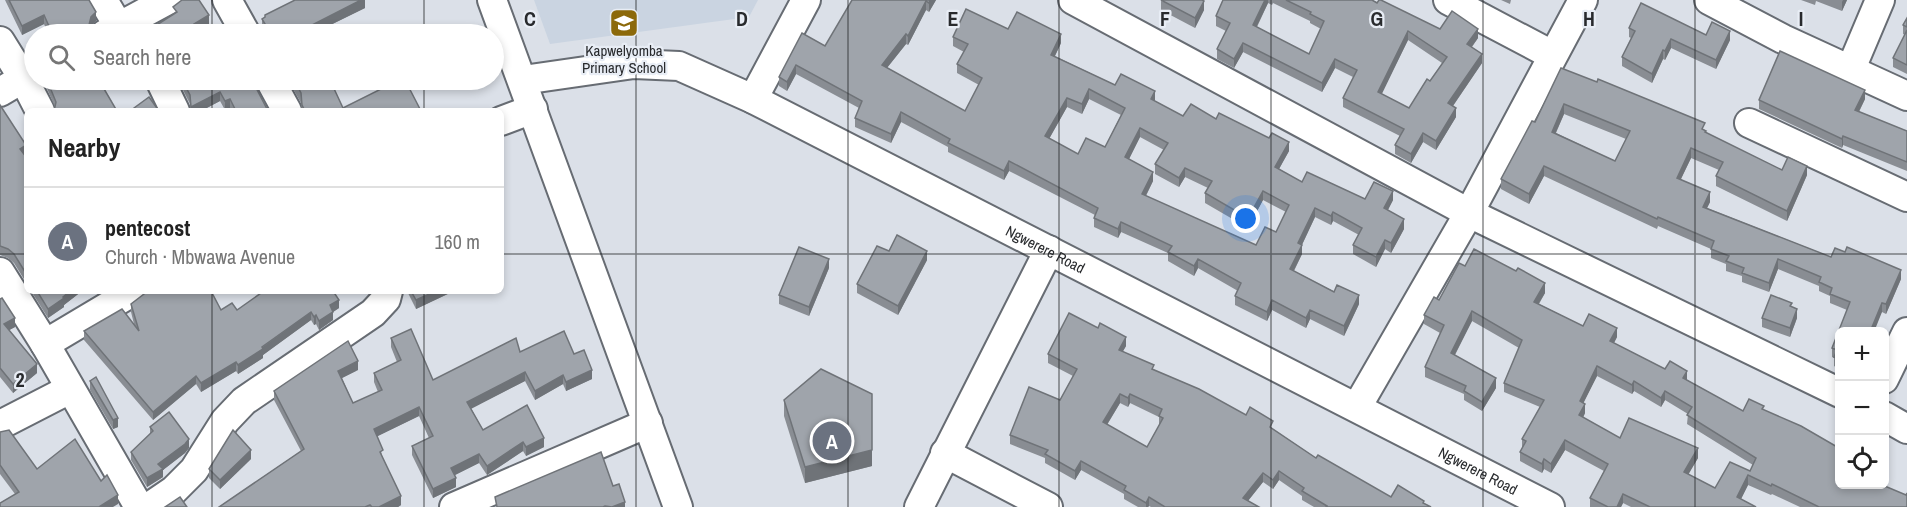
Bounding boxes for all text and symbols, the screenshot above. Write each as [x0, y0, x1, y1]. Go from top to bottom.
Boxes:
text: C [524, 5, 536, 32]
text: D [736, 5, 748, 32]
text: E [948, 5, 959, 32]
text: F [1160, 5, 1170, 32]
text: G [1371, 5, 1383, 32]
text: H [1583, 5, 1595, 32]
text: I [1799, 5, 1803, 32]
school or university icon: Kapwelyomba Primary School [608, 7, 640, 39]
search box [24, 24, 504, 90]
place label: Kapwelyomba Primary School [582, 40, 666, 78]
icon: search [45, 41, 78, 74]
text: Search here [93, 42, 191, 72]
text: Nearby [48, 130, 120, 165]
your location [1231, 204, 1260, 233]
text: pentecost [105, 213, 190, 243]
street label: Ngwerere Road [1003, 220, 1089, 278]
text: A [62, 228, 73, 255]
text: 160 m [434, 228, 480, 255]
text: Church · Mbwawa Avenue [105, 243, 295, 270]
map controls [1835, 327, 1889, 489]
button: + [1835, 327, 1889, 381]
text: 2 [15, 366, 25, 393]
button: − [1835, 381, 1889, 435]
pin: A [812, 418, 852, 464]
button: locate [1835, 435, 1889, 489]
street label: Ngwerere Road [1435, 441, 1521, 499]

